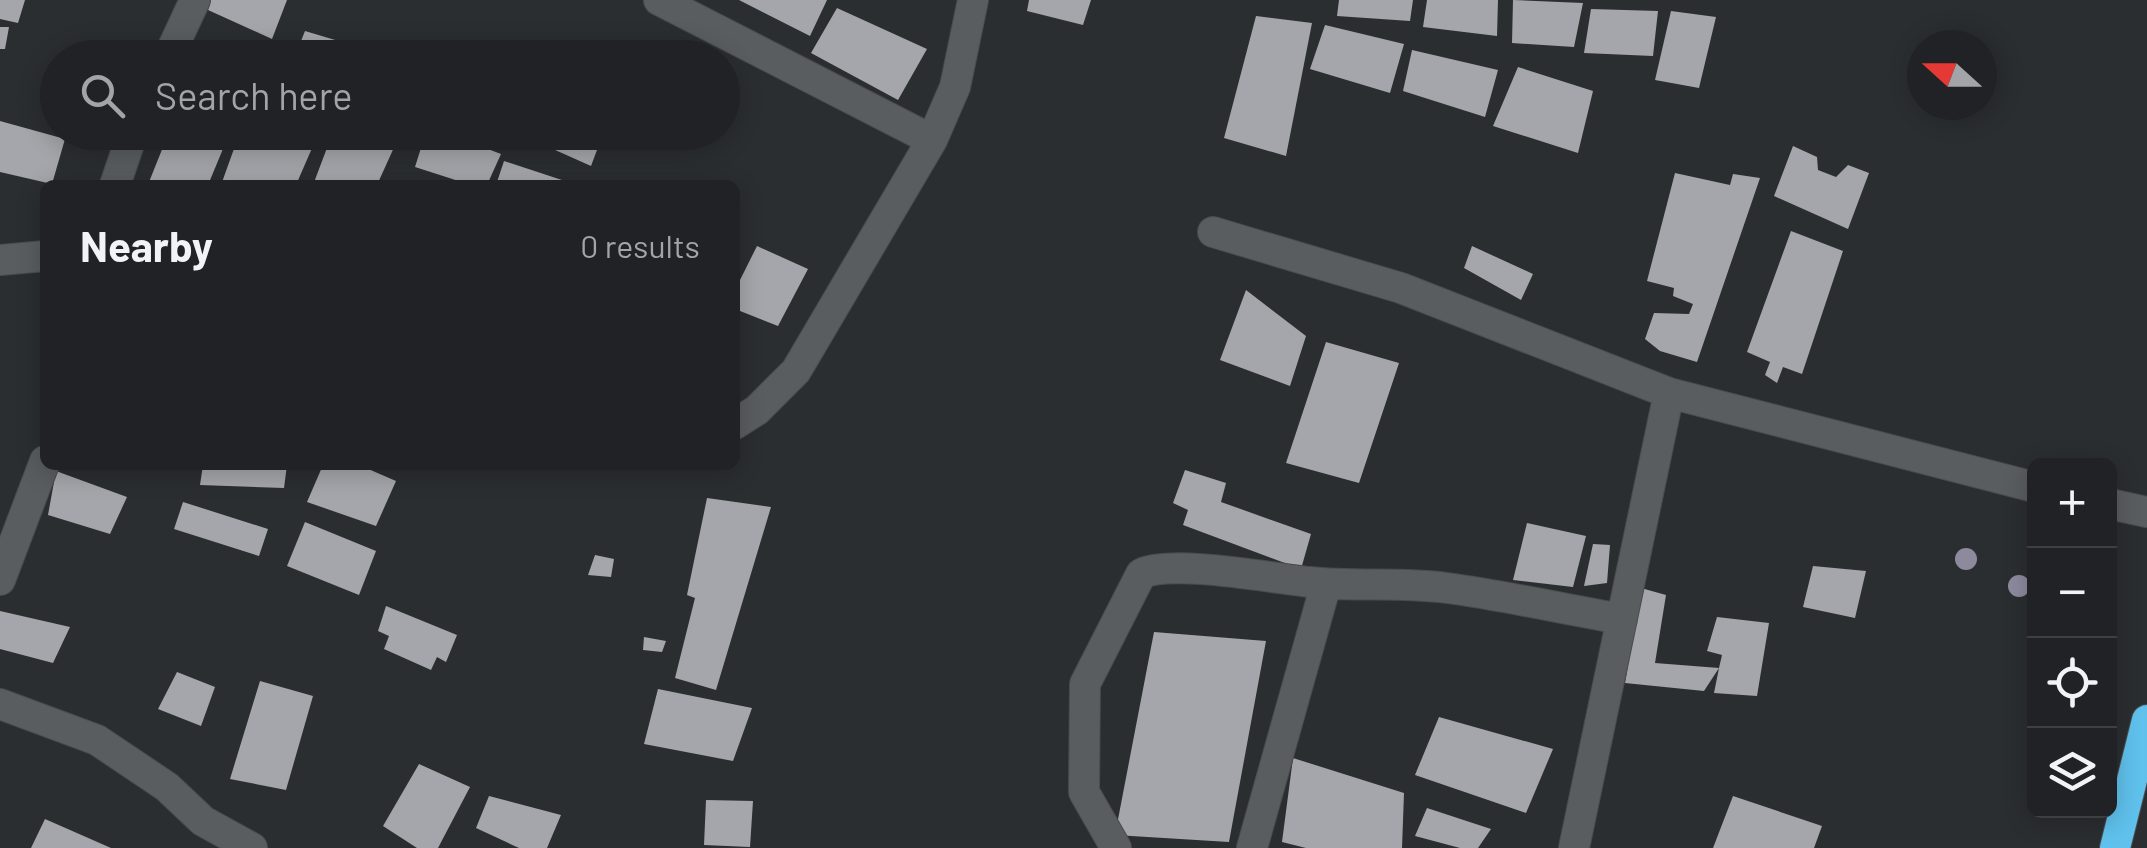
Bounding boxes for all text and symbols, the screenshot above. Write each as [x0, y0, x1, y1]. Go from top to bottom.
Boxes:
north arrow [1907, 30, 1997, 120]
search box [40, 40, 740, 150]
icon: search [75, 68, 130, 123]
text: Search here [155, 72, 353, 118]
text: Nearby [80, 220, 213, 270]
text: 0 results [580, 226, 700, 264]
map controls [2027, 458, 2117, 818]
button: + [2027, 458, 2117, 548]
button: − [2027, 548, 2117, 638]
button: locate [2027, 638, 2117, 728]
button: layers [2027, 728, 2117, 818]

